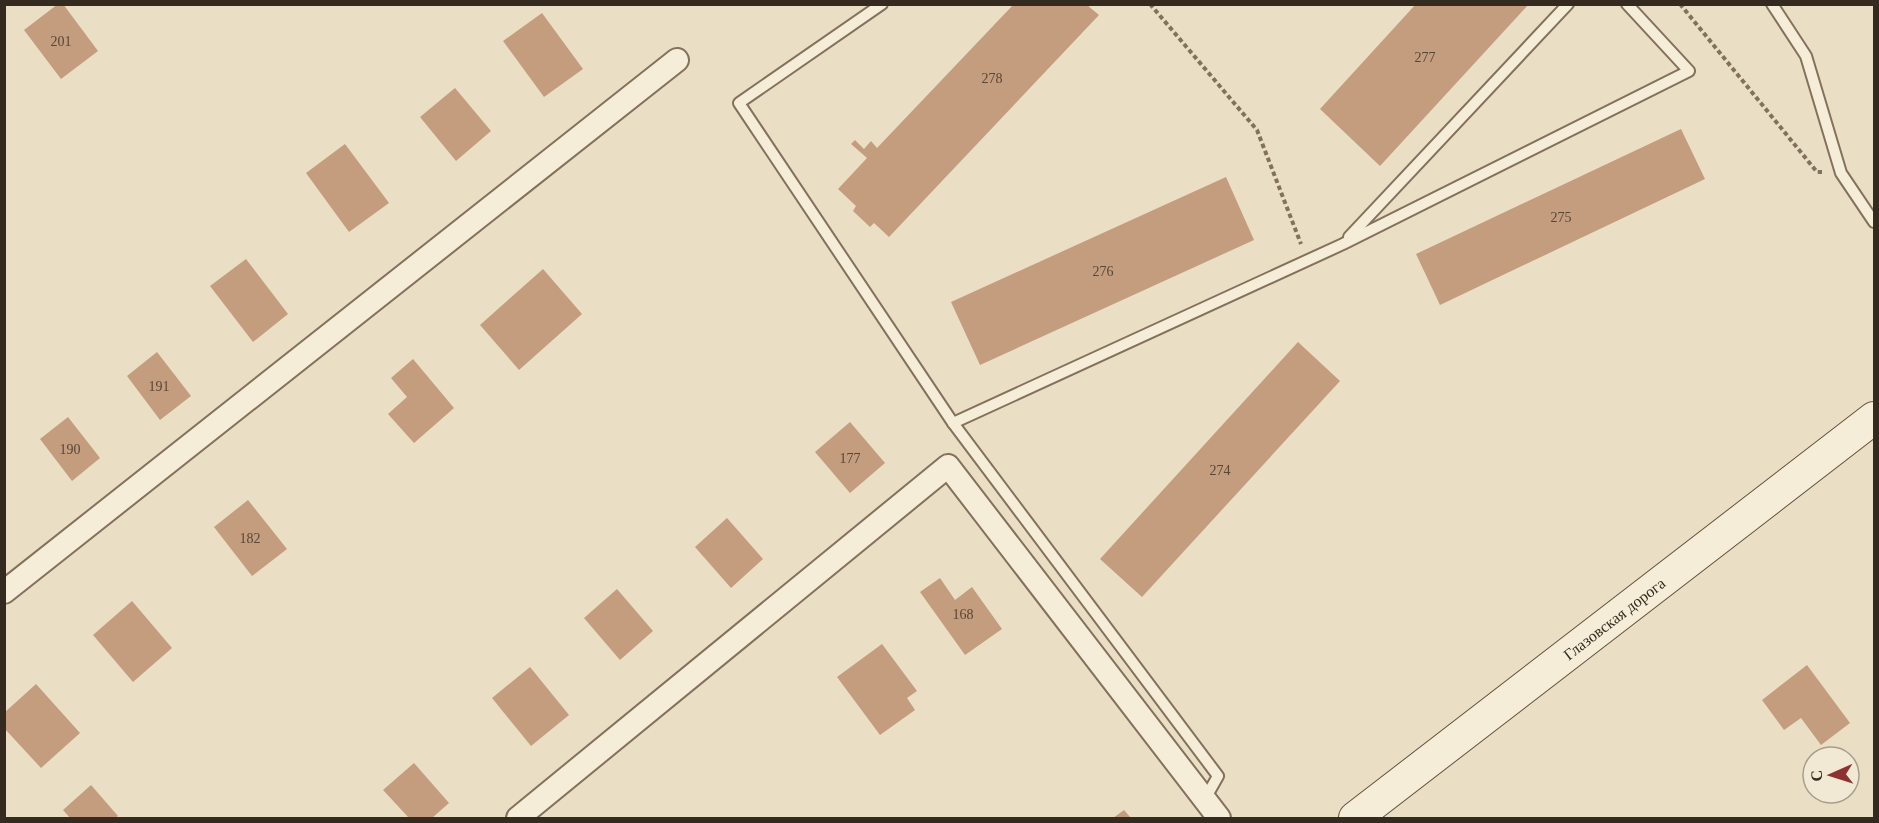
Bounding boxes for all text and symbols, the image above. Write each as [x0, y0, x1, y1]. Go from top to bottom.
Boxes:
house number: 201 [51, 34, 72, 49]
house number: 277 [1415, 50, 1436, 65]
house number: 278 [982, 71, 1003, 86]
house number: 275 [1551, 210, 1572, 225]
house number: 276 [1093, 264, 1114, 279]
house number: 191 [149, 379, 170, 394]
house number: 190 [60, 442, 81, 457]
house number: 177 [840, 451, 861, 466]
house number: 274 [1210, 463, 1231, 478]
house number: 182 [240, 531, 261, 546]
street label: Глазовская дорога [1560, 574, 1669, 663]
house number: 168 [953, 607, 974, 622]
north arrow [1801, 745, 1861, 805]
text: С [1808, 770, 1825, 782]

